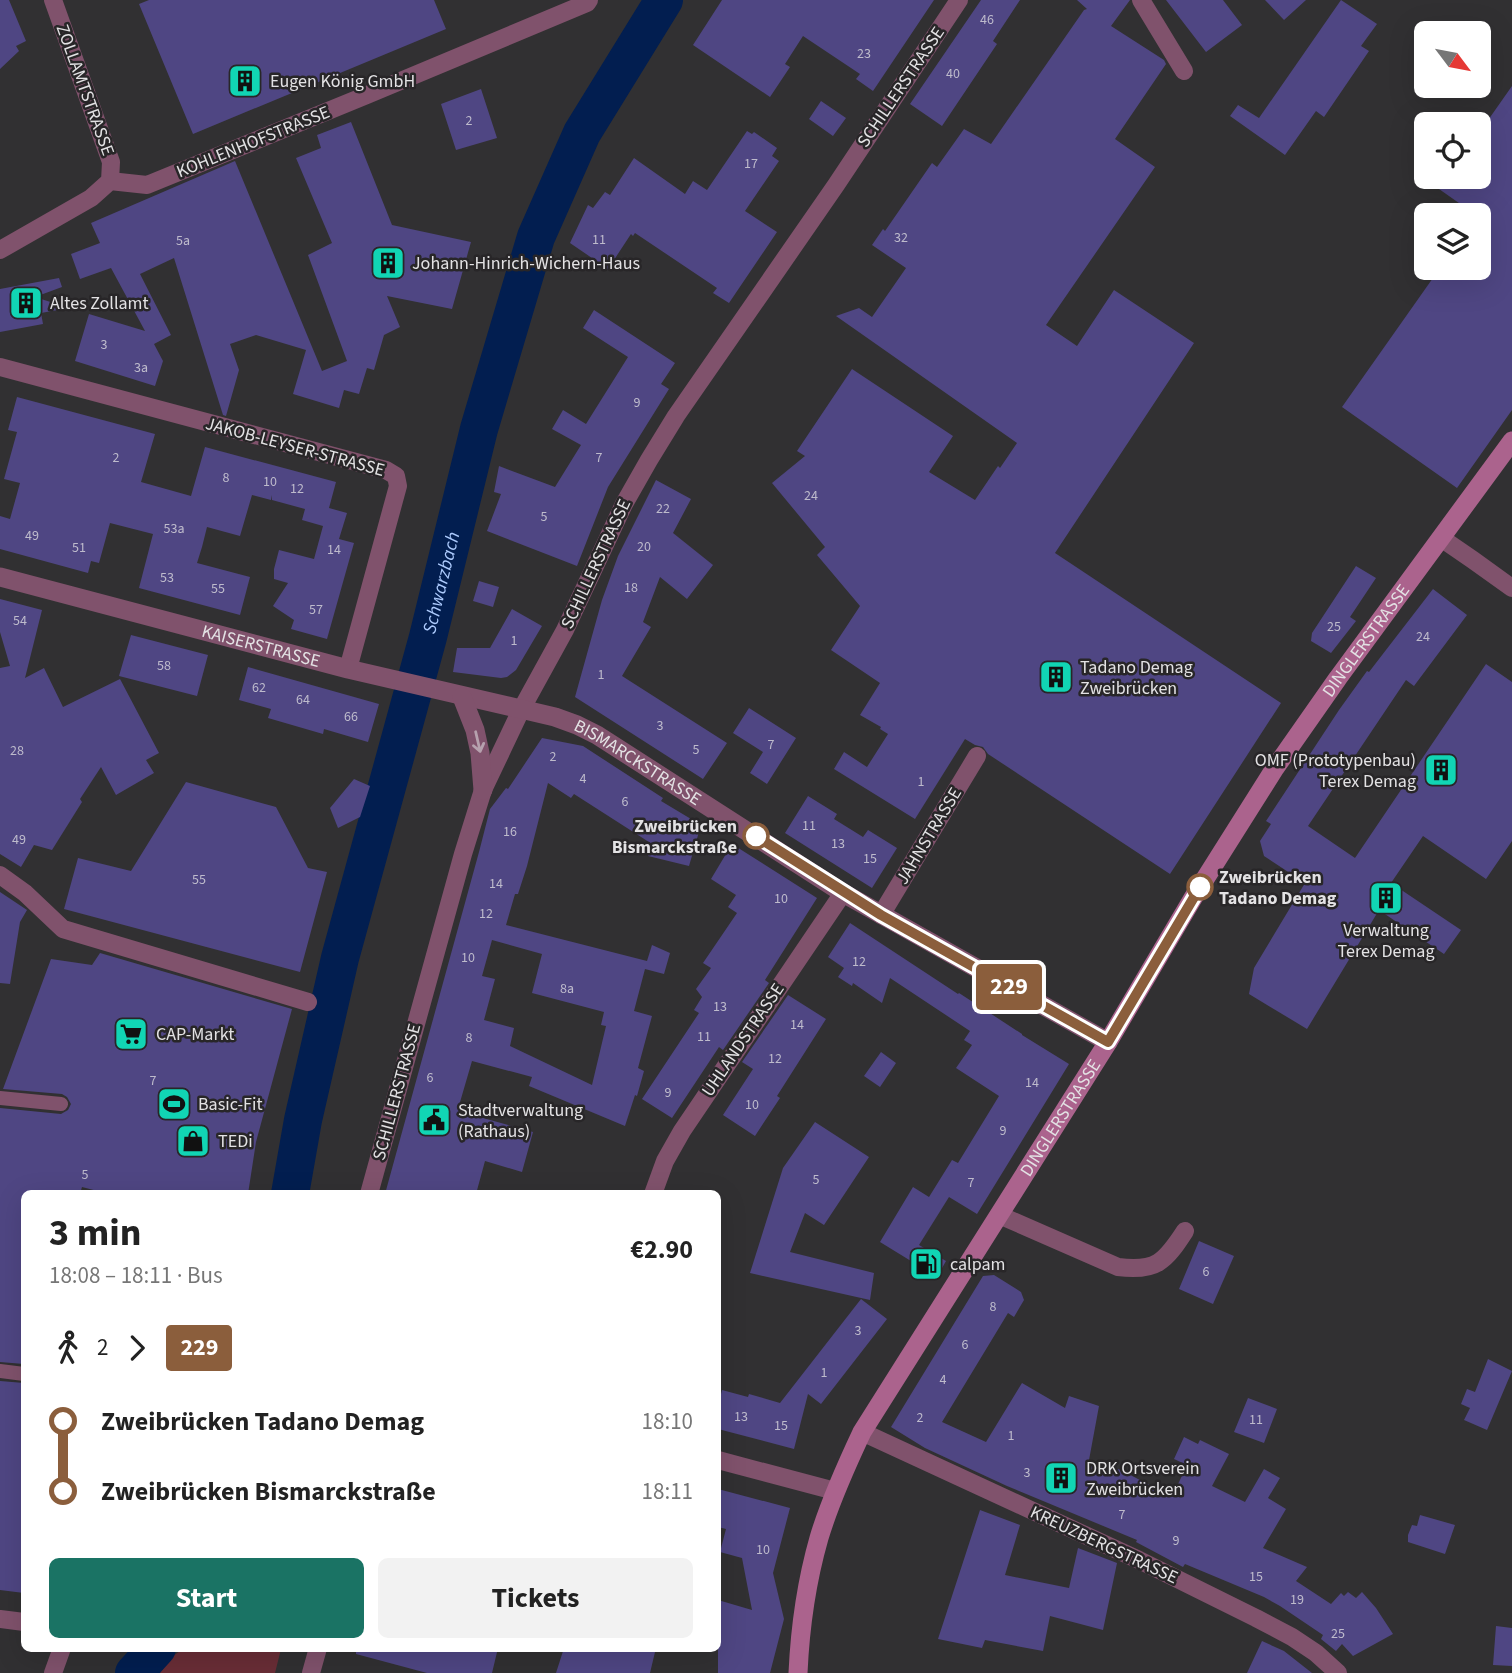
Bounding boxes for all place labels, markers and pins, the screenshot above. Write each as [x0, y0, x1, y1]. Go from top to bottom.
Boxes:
building icon: Eugen König GmbH [226, 62, 264, 100]
place label: Eugen König GmbH [270, 69, 415, 94]
building icon: Johann-Hinrich-Wichern-Haus [369, 244, 407, 282]
place label: Johann-Hinrich-Wichern-Haus [412, 251, 640, 276]
building icon: Altes Zollamt [7, 284, 45, 322]
place label: Altes Zollamt [50, 291, 149, 316]
place label: Tadano Demag Zweibrücken [1080, 655, 1193, 701]
building icon: Tadano Demag Zweibrücken [1037, 658, 1075, 696]
place label: OMF (Prototypenbau) Terex Demag [1255, 748, 1416, 794]
building icon: OMF (Prototypenbau) Terex Demag [1422, 751, 1460, 789]
place label: Zweibrücken Bismarckstraße [612, 814, 737, 860]
marker: Zweibrücken Bismarckstraße [743, 823, 769, 849]
place label: Zweibrücken Tadano Demag [1219, 865, 1337, 911]
marker: Zweibrücken Tadano Demag [1187, 874, 1213, 900]
building icon: Verwaltung Terex Demag [1367, 879, 1405, 917]
place label: Verwaltung Terex Demag [1338, 918, 1434, 964]
supermarket icon: CAP-Markt [112, 1015, 150, 1053]
place label: CAP-Markt [156, 1022, 234, 1047]
sports icon: Basic-Fit [155, 1085, 193, 1123]
place label: Basic-Fit [198, 1092, 262, 1117]
place label: Stadtverwaltung (Rathaus) [458, 1098, 583, 1144]
public building icon: Stadtverwaltung (Rathaus) [415, 1101, 453, 1139]
shop icon: TEDi [174, 1122, 212, 1160]
place label: TEDi [218, 1129, 253, 1154]
fuel station icon: calpam [907, 1245, 945, 1283]
place label: calpam [950, 1252, 1005, 1277]
place label: DRK Ortsverein Zweibrücken [1086, 1456, 1200, 1502]
building icon: DRK Ortsverein Zweibrücken [1042, 1459, 1080, 1497]

